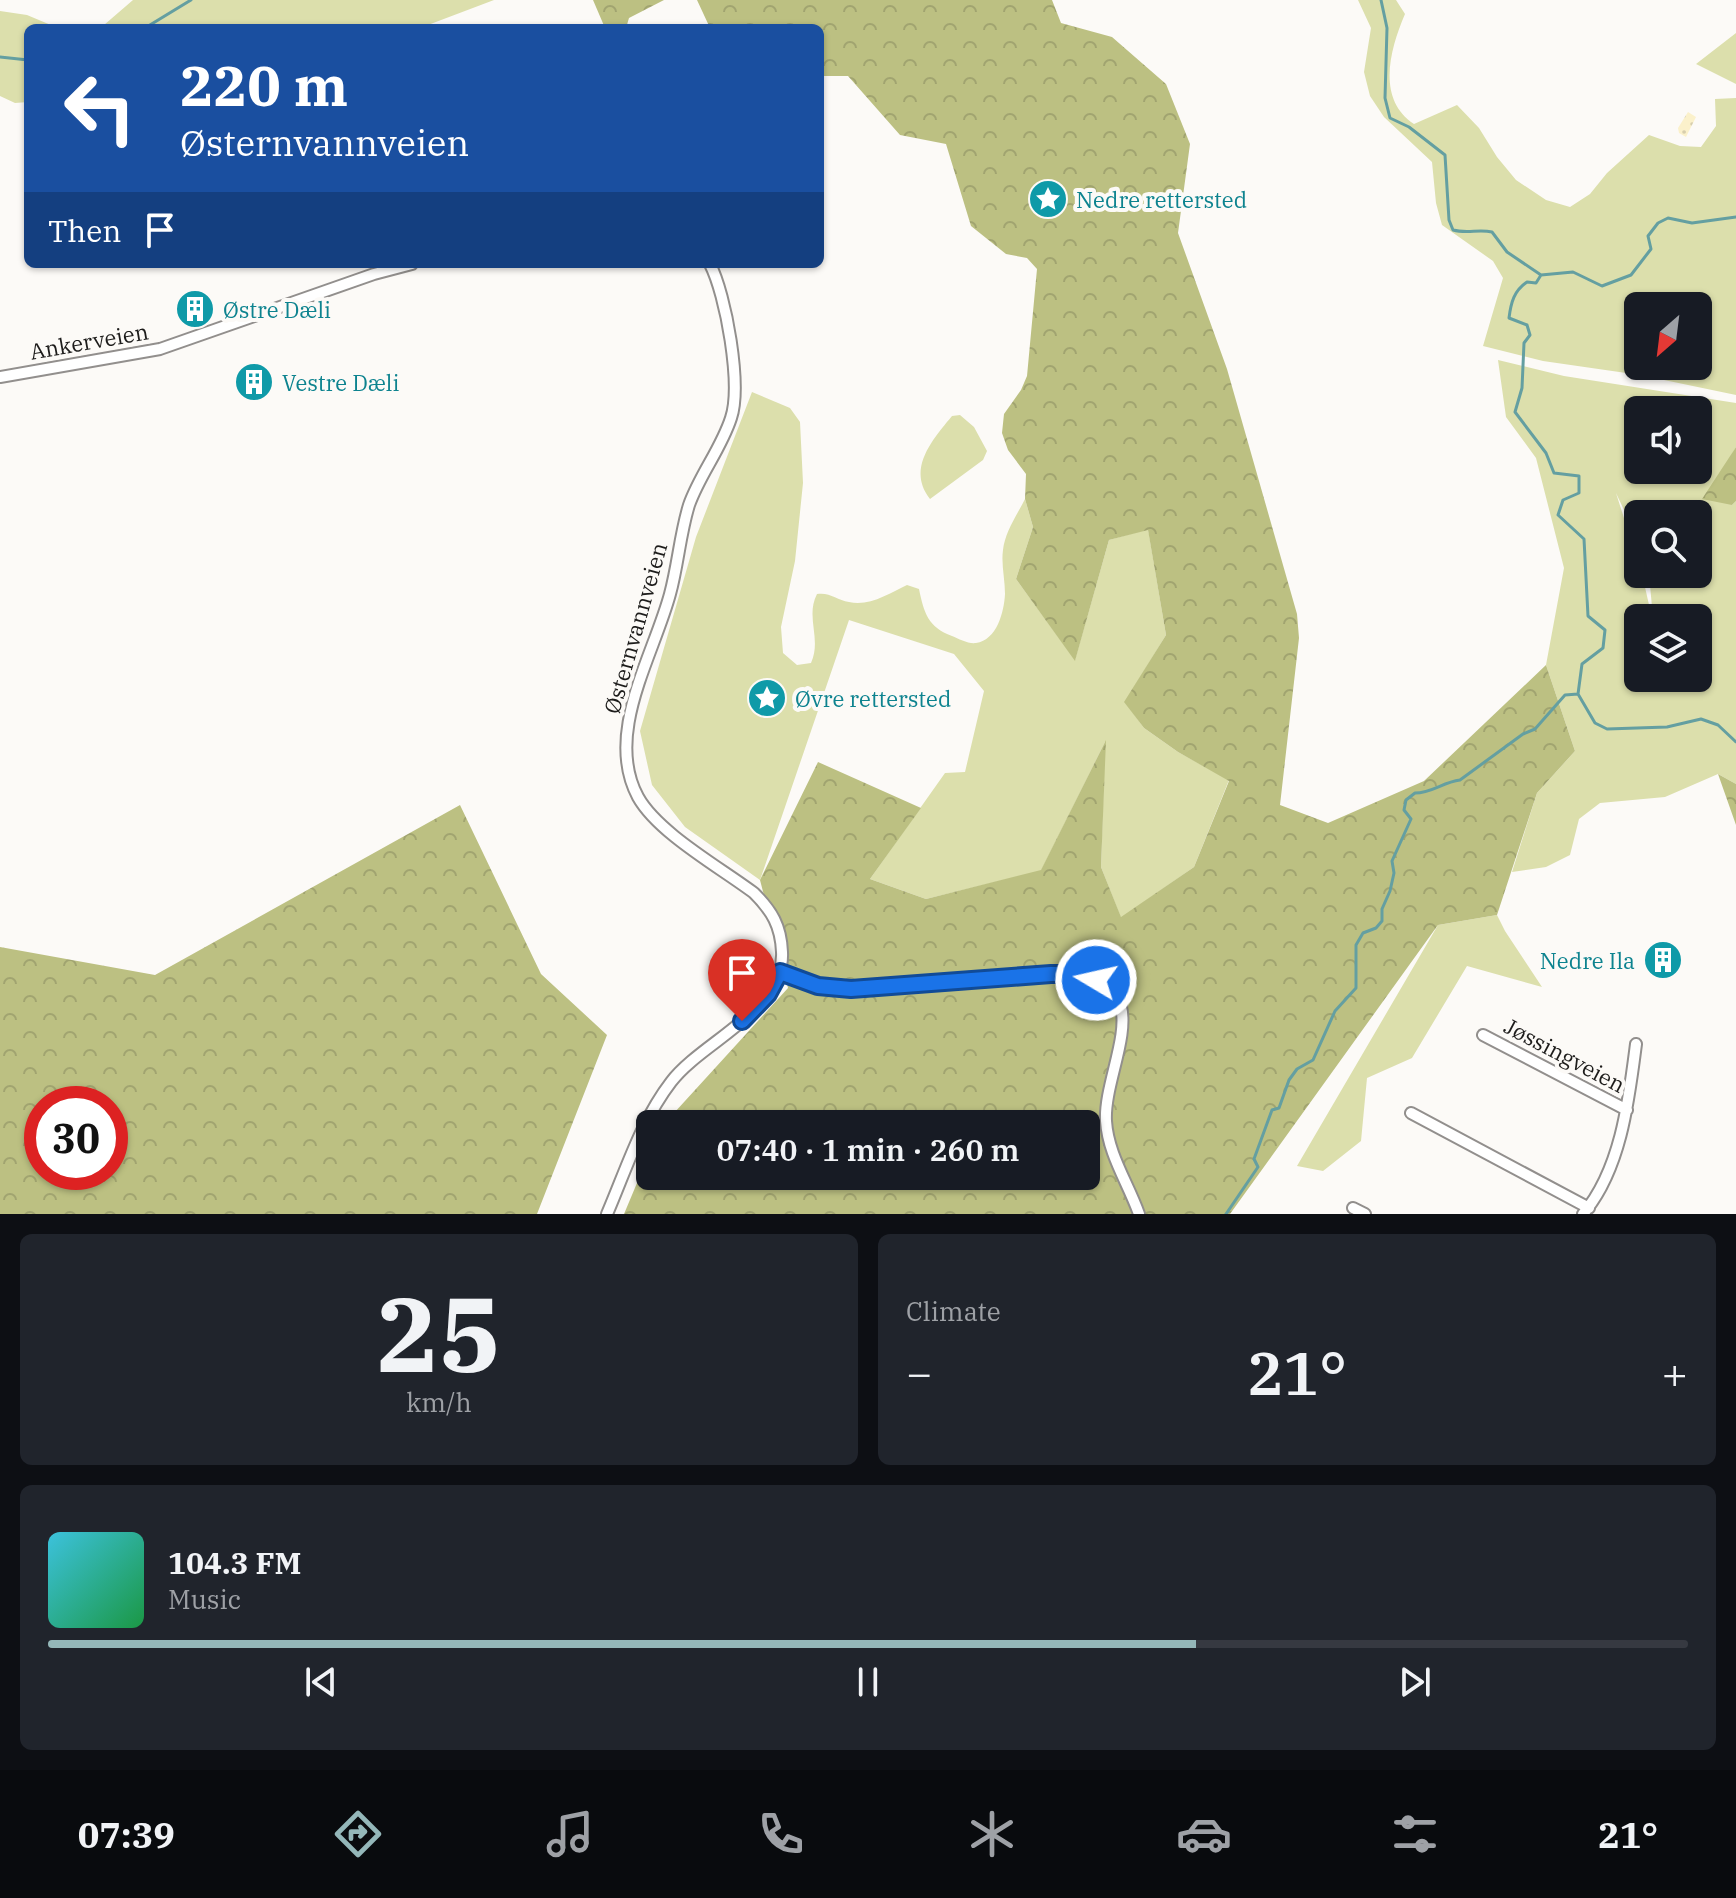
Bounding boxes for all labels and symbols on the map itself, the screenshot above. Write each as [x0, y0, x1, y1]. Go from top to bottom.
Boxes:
place icon: Nedre rettersted [1027, 178, 1069, 220]
place label: Nedre rettersted [1076, 185, 1247, 214]
building icon: Østre Dæli [174, 288, 216, 330]
north arrow [1624, 292, 1712, 380]
place label: Østre Dæli [223, 295, 331, 324]
street label: Ankerveien [27, 316, 151, 366]
building icon: Vestre Dæli [233, 361, 275, 403]
place label: Vestre Dæli [282, 368, 399, 397]
street label: Østernvannveien [597, 539, 673, 717]
place icon: Øvre rettersted [746, 677, 788, 719]
place label: Øvre rettersted [795, 684, 952, 713]
position arrow [1054, 938, 1138, 1022]
pin [708, 939, 776, 1021]
building icon: Nedre Ila [1642, 939, 1684, 981]
place label: Nedre Ila [1540, 946, 1635, 975]
street label: Jøssingveien [1500, 1011, 1630, 1099]
speed limit sign: 30 [24, 1086, 128, 1190]

